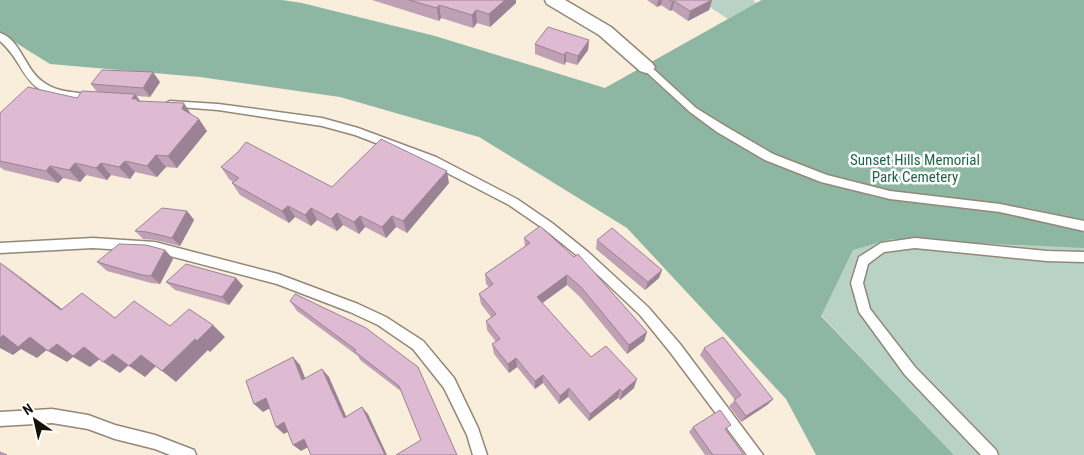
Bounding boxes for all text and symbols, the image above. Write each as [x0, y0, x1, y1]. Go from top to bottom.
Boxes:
park label: Sunset Hills Memorial Park Cemetery [850, 151, 980, 186]
north arrow [10, 395, 60, 445]
text: N [20, 400, 36, 418]

